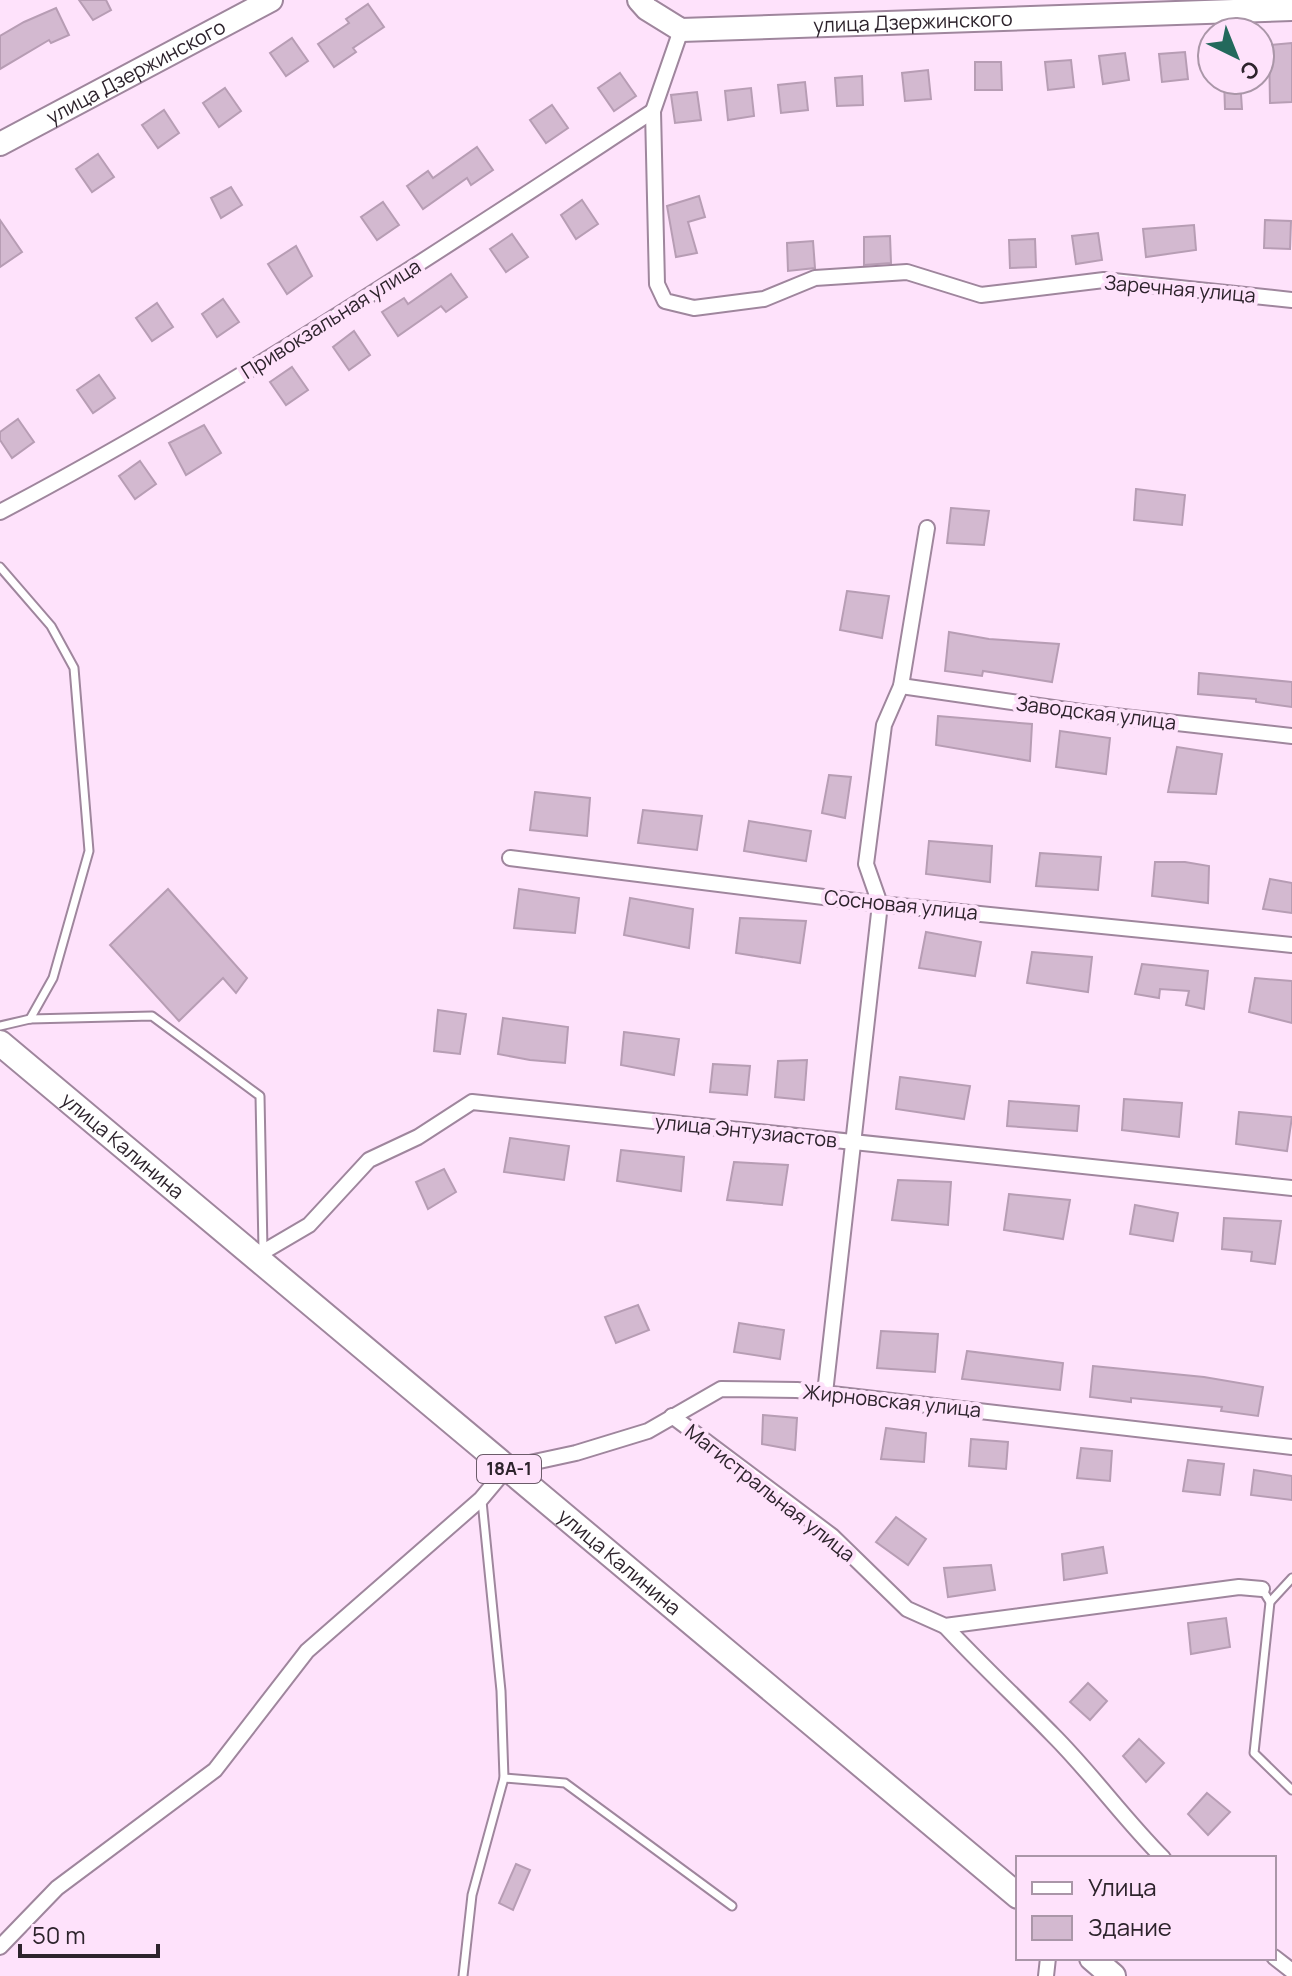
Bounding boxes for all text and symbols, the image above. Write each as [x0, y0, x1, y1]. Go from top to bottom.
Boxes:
street label: улица Дзержинского [813, 5, 1013, 38]
street label: улица Дзержинского [41, 13, 230, 130]
north arrow [1196, 16, 1276, 96]
text: С [1233, 54, 1266, 87]
street label: Привокзальная улица [236, 252, 426, 385]
street label: Заречная улица [1103, 268, 1257, 309]
street label: Заводская улица [1014, 689, 1178, 736]
street label: Сосновая улица [823, 883, 979, 926]
street label: улица Калинина [56, 1086, 190, 1205]
street label: улица Энтузиастов [654, 1108, 839, 1154]
street label: Жирновская улица [802, 1378, 982, 1423]
street label: Магистральная улица [680, 1418, 861, 1568]
road number: 18А-1 [477, 1455, 541, 1483]
street label: улица Калинина [552, 1502, 687, 1621]
legend [1016, 1856, 1276, 1960]
text: Улица [1088, 1870, 1157, 1903]
scale bar [20, 1908, 158, 1958]
text: Здание [1088, 1910, 1172, 1943]
text: 50 m [32, 1918, 86, 1951]

